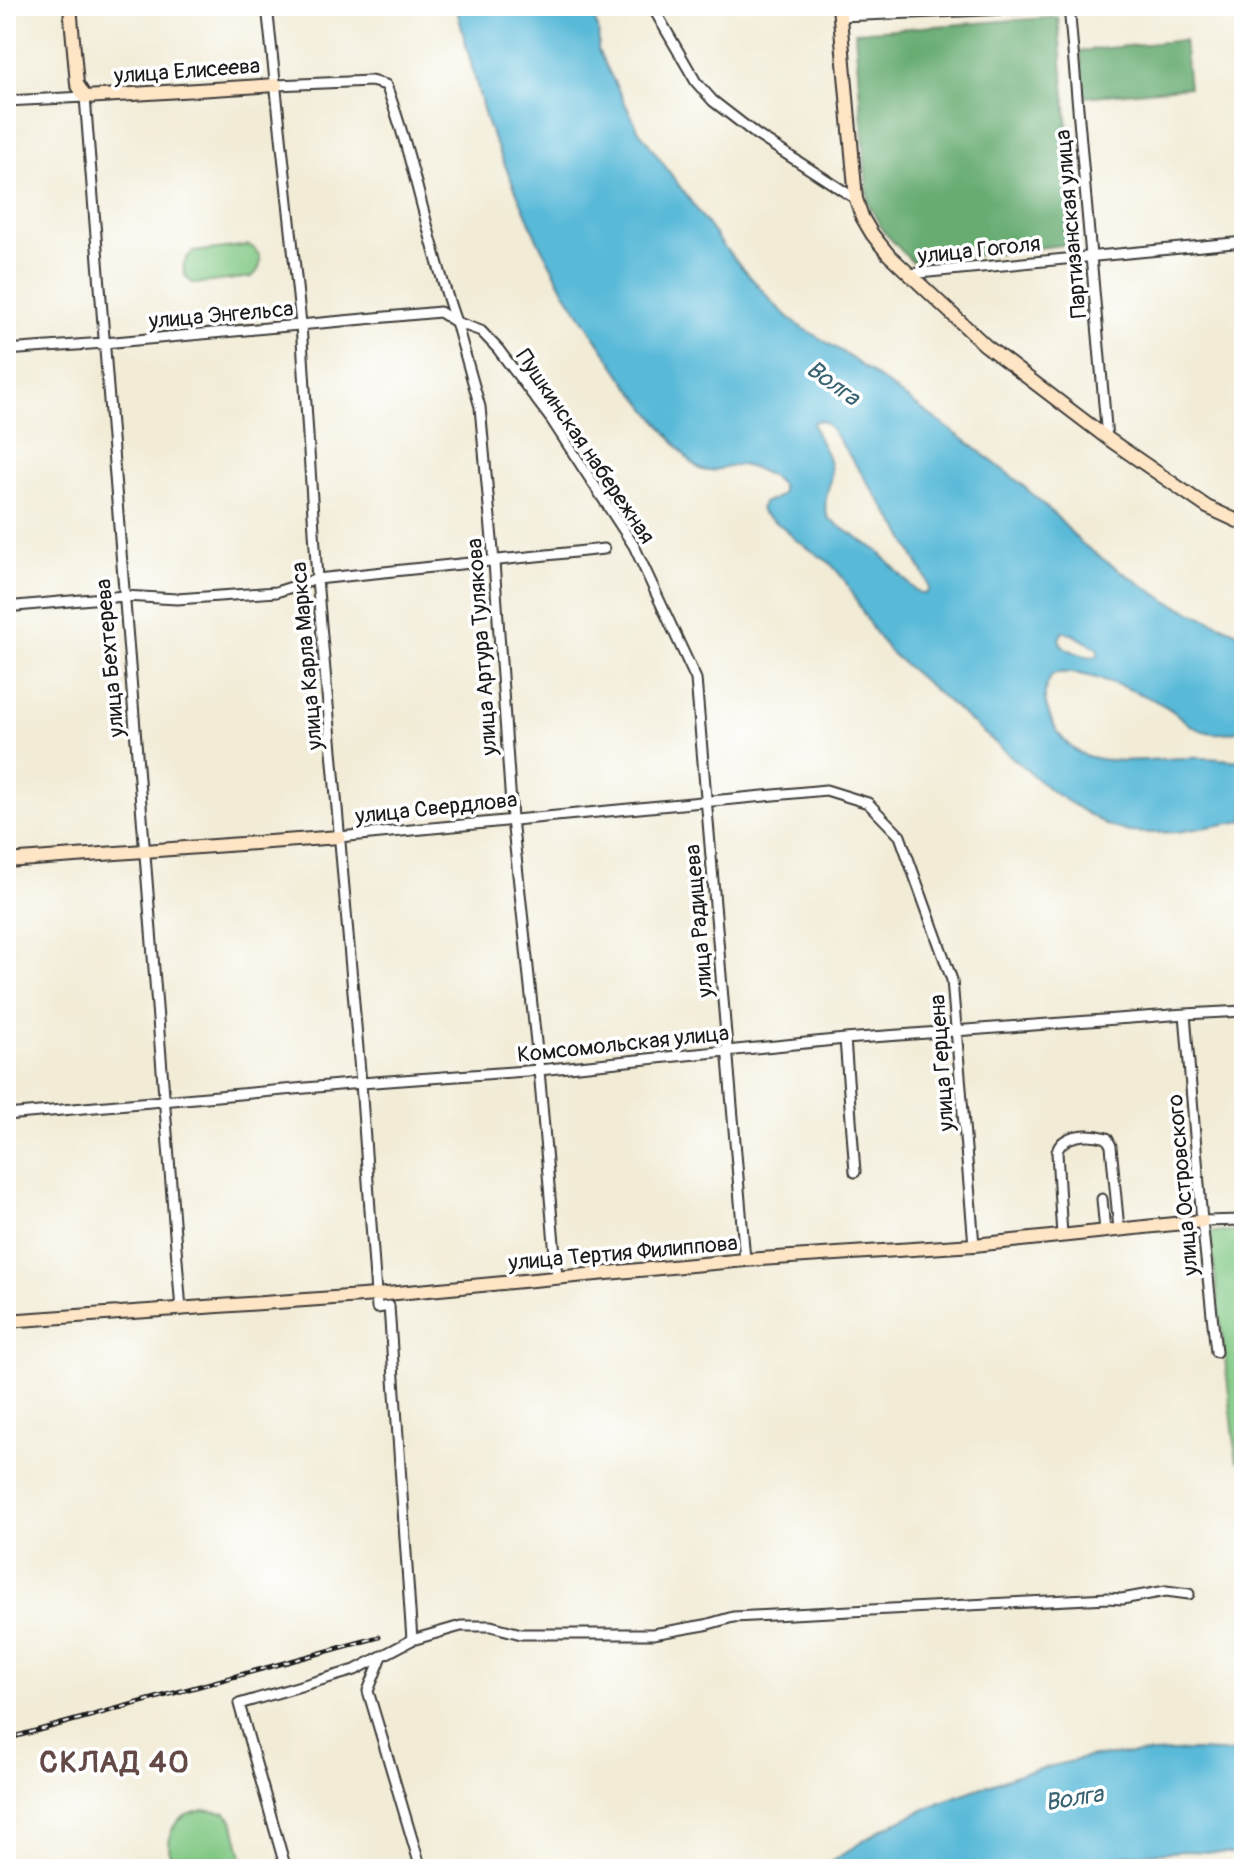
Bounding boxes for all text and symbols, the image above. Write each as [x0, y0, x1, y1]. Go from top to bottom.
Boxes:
street label: улица Елисеева [112, 52, 261, 90]
street label: Партизанская улица [1049, 129, 1093, 319]
street label: улица Гоголя [915, 230, 1042, 270]
street label: улица Энгельса [147, 295, 295, 335]
street label: Пушкинская набережная [510, 344, 661, 549]
water label: Волга [801, 354, 866, 413]
street label: улица Артура Тулякова [460, 537, 504, 758]
street label: улица Карла Маркса [285, 561, 329, 752]
street label: улица Бехтерева [89, 578, 131, 739]
street label: улица Свердлова [353, 786, 519, 831]
street label: улица Радищева [678, 843, 720, 1000]
street label: улица Герцена [923, 994, 961, 1133]
street label: Комсомольская улица [516, 1019, 730, 1069]
street label: улица Островского [1161, 1093, 1205, 1278]
street label: улица Тертия Филиппова [506, 1229, 739, 1277]
district label: СКЛАД 40 [39, 1744, 191, 1781]
water label: Волга [1043, 1779, 1107, 1817]

